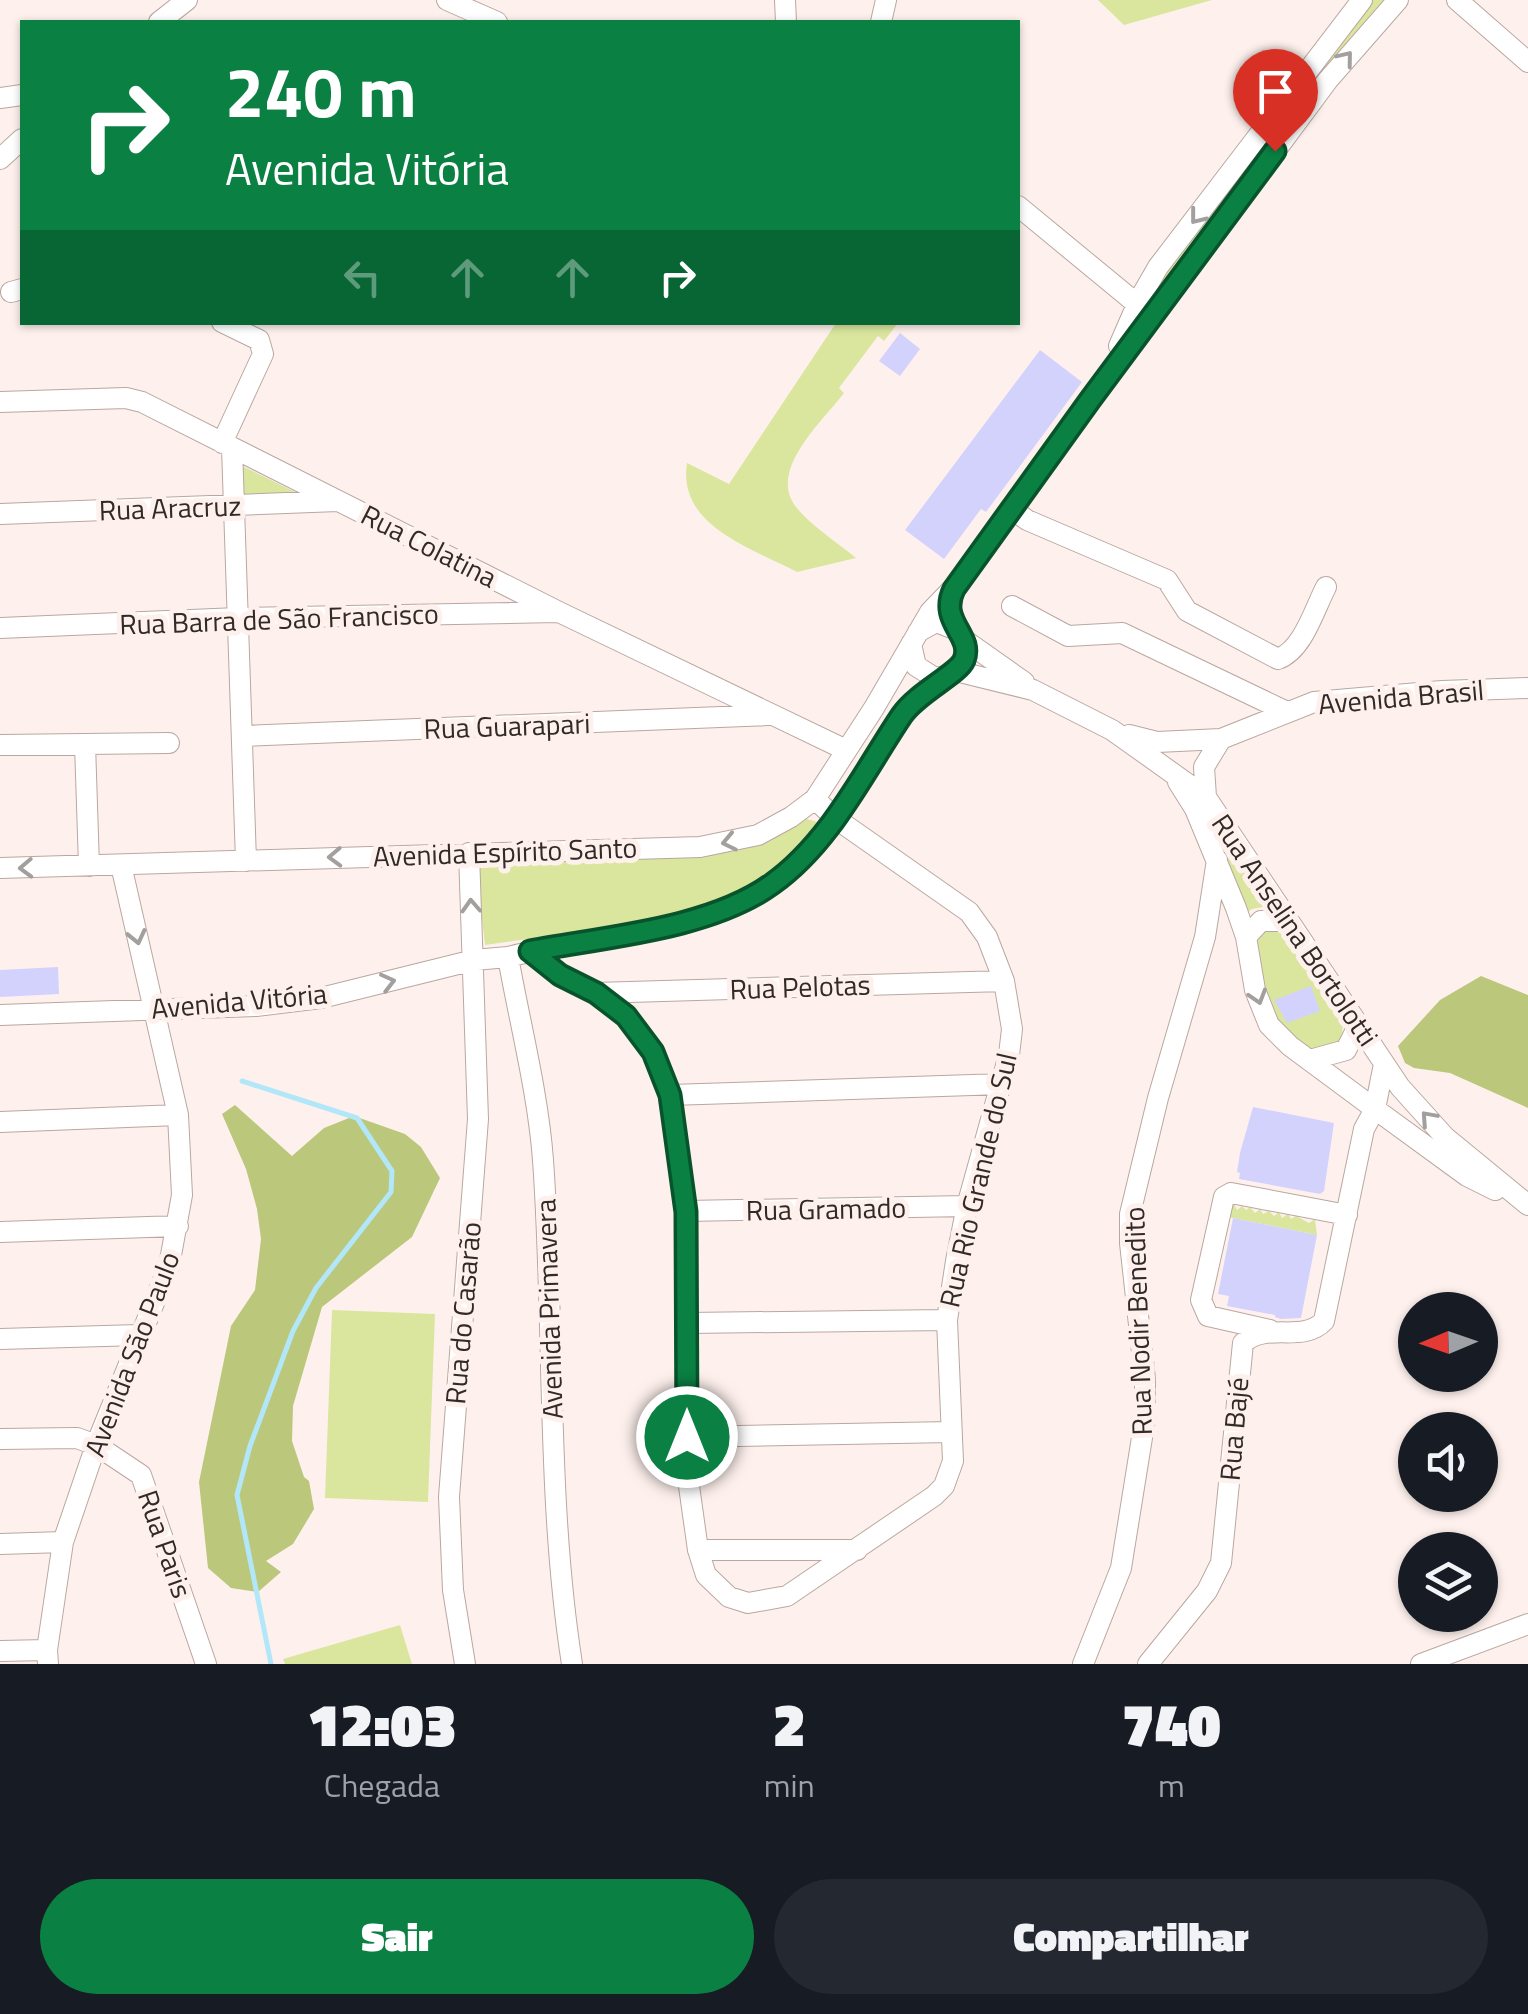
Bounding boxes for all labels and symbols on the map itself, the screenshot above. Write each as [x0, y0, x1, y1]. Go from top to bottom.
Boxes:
pin [1233, 49, 1318, 152]
one-way arrow [1334, 52, 1352, 70]
one-way arrow [1192, 206, 1209, 224]
street label: Rua Aracruz [98, 484, 242, 531]
street label: Rua Colatina [354, 493, 505, 598]
street label: Rua Barra de São Francisco [119, 591, 439, 646]
street label: Avenida Brasil [1316, 668, 1486, 725]
street label: Rua Guarapari [423, 701, 591, 750]
street label: Rua Anselina Bortolotti [1201, 805, 1389, 1055]
street label: Avenida Espírito Santo [372, 825, 638, 878]
one-way arrow [721, 830, 738, 851]
one-way arrow [326, 847, 342, 868]
one-way arrow [17, 857, 33, 878]
one-way arrow [461, 898, 482, 914]
one-way arrow [126, 928, 147, 945]
street label: Rua Pelotas [729, 963, 871, 1010]
street label: Avenida Vitória [149, 971, 329, 1030]
one-way arrow [379, 972, 396, 993]
one-way arrow [1246, 988, 1267, 1005]
street label: Rua Rio Grande do Sul [927, 1048, 1028, 1311]
one-way arrow [1422, 1111, 1440, 1130]
street label: Rua Gramado [746, 1186, 906, 1231]
street label: Avenida Primavera [523, 1198, 574, 1420]
street label: Rua Nodir Benedito [1112, 1206, 1163, 1436]
street label: Rua do Casarão [433, 1220, 492, 1406]
street label: Avenida São Paulo [73, 1245, 190, 1463]
north arrow [1398, 1292, 1498, 1392]
street label: Rua Bajé [1208, 1375, 1259, 1483]
position arrow [635, 1385, 739, 1489]
street label: Rua Paris [127, 1484, 204, 1604]

